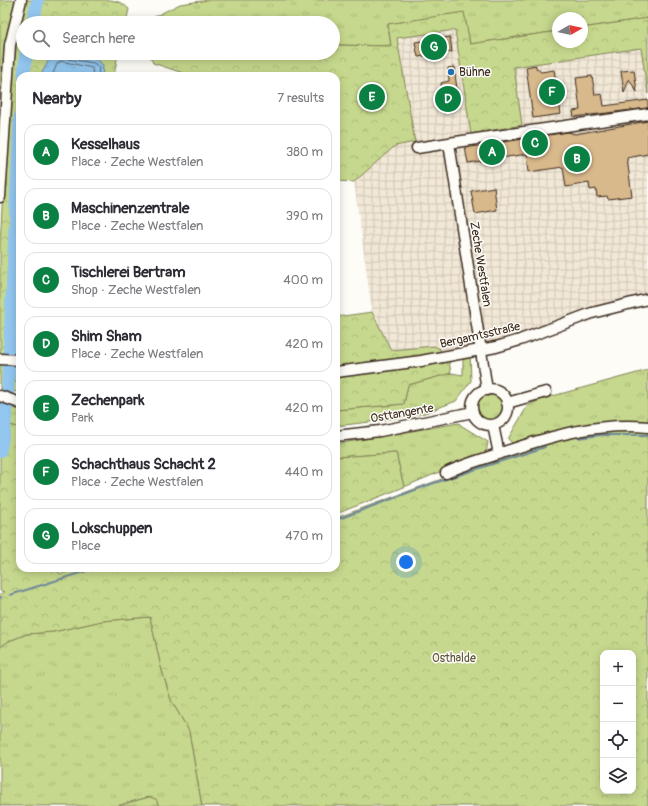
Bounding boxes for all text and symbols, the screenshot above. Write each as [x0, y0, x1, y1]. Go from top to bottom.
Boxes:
north arrow [552, 12, 588, 48]
search box [16, 16, 340, 60]
icon: search [30, 27, 52, 49]
text: Search here [62, 29, 135, 48]
pin: G [421, 32, 447, 62]
place label: Bühne [459, 65, 490, 80]
marker: Bühne [446, 67, 456, 77]
pin: F [539, 77, 565, 107]
pin: E [359, 82, 385, 112]
pin: D [435, 84, 461, 114]
text: Nearby [32, 88, 81, 109]
text: 7 results [277, 90, 324, 106]
pin: C [522, 128, 548, 158]
text: Kesselhaus [71, 135, 140, 154]
pin: A [479, 137, 505, 167]
text: A [42, 144, 50, 160]
text: 380 m [286, 144, 323, 160]
pin: B [564, 144, 590, 174]
text: Place · Zeche Westfalen [71, 154, 203, 170]
text: Maschinenzentrale [71, 199, 189, 218]
text: B [42, 208, 50, 224]
text: 390 m [286, 208, 323, 224]
text: Place · Zeche Westfalen [71, 218, 203, 234]
street label: Zeche Westfalen [466, 220, 495, 308]
text: Tischlerei Bertram [71, 263, 186, 282]
text: C [42, 272, 50, 288]
text: 400 m [283, 272, 323, 288]
text: Shop · Zeche Westfalen [71, 282, 201, 298]
street label: Bergamtsstraße [438, 319, 522, 352]
text: Shim Sham [71, 327, 142, 346]
text: D [42, 336, 50, 352]
text: 420 m [285, 336, 323, 352]
text: Place · Zeche Westfalen [71, 346, 203, 362]
text: Zechenpark [71, 391, 145, 410]
text: E [43, 400, 49, 416]
text: 420 m [285, 400, 323, 416]
street label: Osttangente [369, 401, 435, 426]
text: Park [71, 410, 94, 426]
text: Schachthaus Schacht 2 [71, 455, 216, 474]
text: F [42, 464, 50, 480]
text: 440 m [285, 464, 323, 480]
text: Place · Zeche Westfalen [71, 474, 203, 490]
text: Lokschuppen [71, 519, 152, 538]
text: G [42, 528, 50, 544]
text: 470 m [285, 528, 323, 544]
text: Place [71, 538, 100, 554]
your location [396, 552, 416, 572]
map controls [600, 650, 636, 794]
button: + [600, 650, 636, 686]
park label: Osthalde [432, 651, 476, 666]
button: − [600, 686, 636, 722]
button: locate [600, 722, 636, 758]
button: layers [600, 758, 636, 794]

